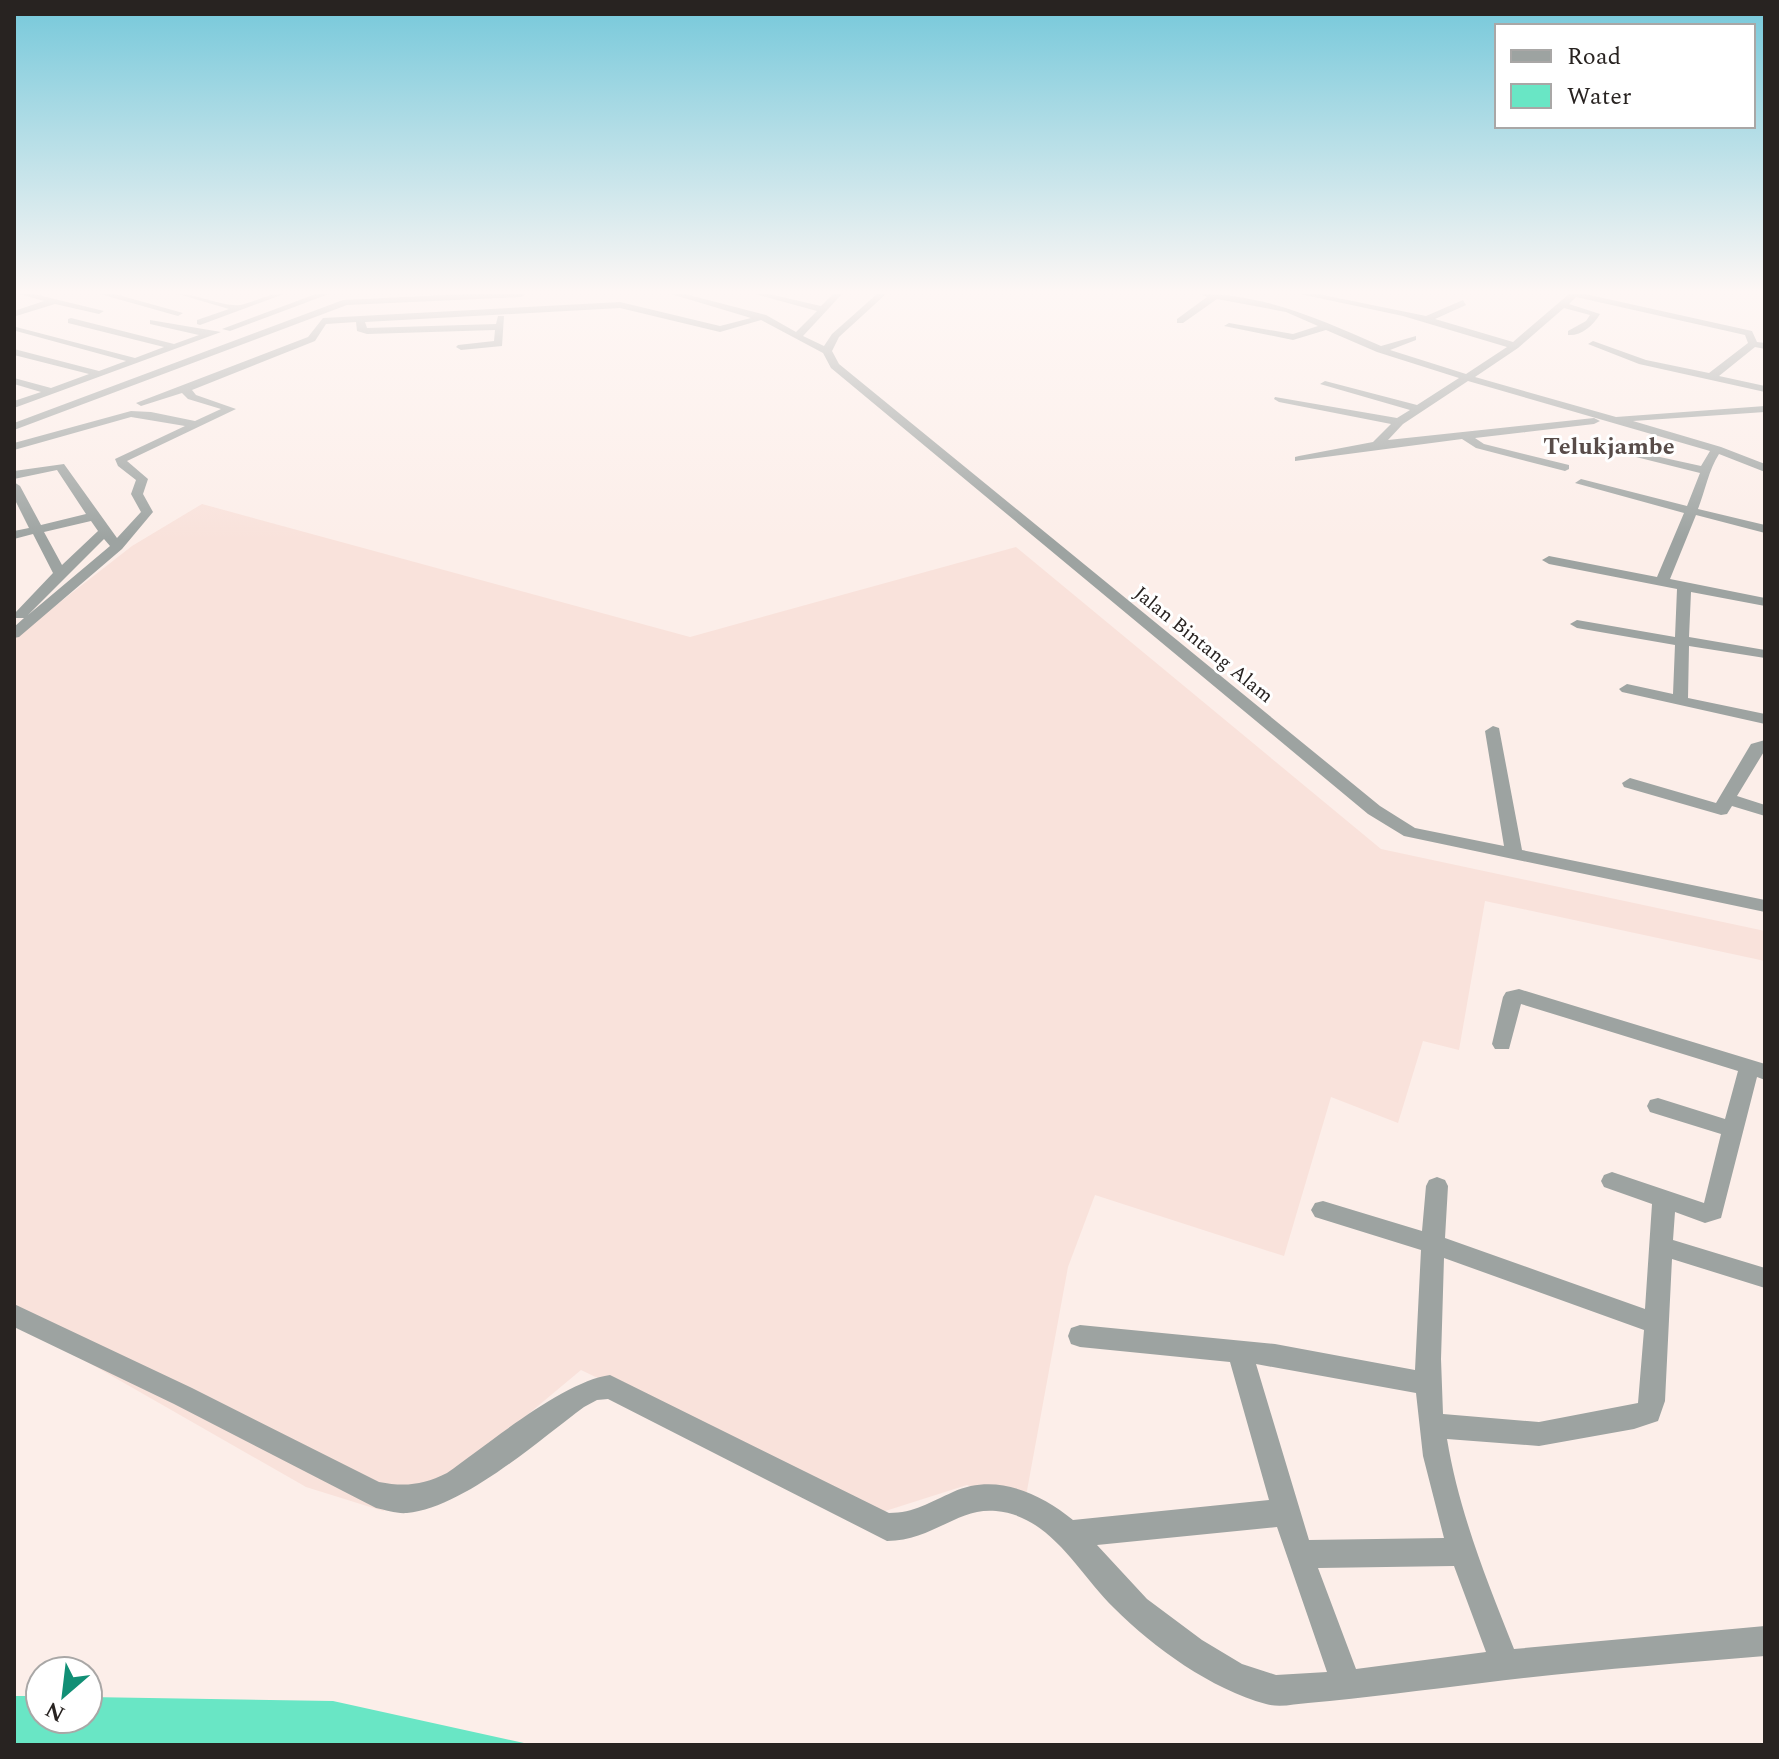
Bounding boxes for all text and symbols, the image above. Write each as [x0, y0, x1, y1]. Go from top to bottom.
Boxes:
legend [1495, 24, 1755, 128]
text: Road [1567, 39, 1621, 75]
text: Water [1567, 79, 1631, 115]
district label: Telukjambe [1543, 429, 1675, 465]
street label: Jalan Bintang Alam [1127, 579, 1280, 711]
north arrow [24, 1655, 104, 1735]
text: N [40, 1693, 71, 1730]

